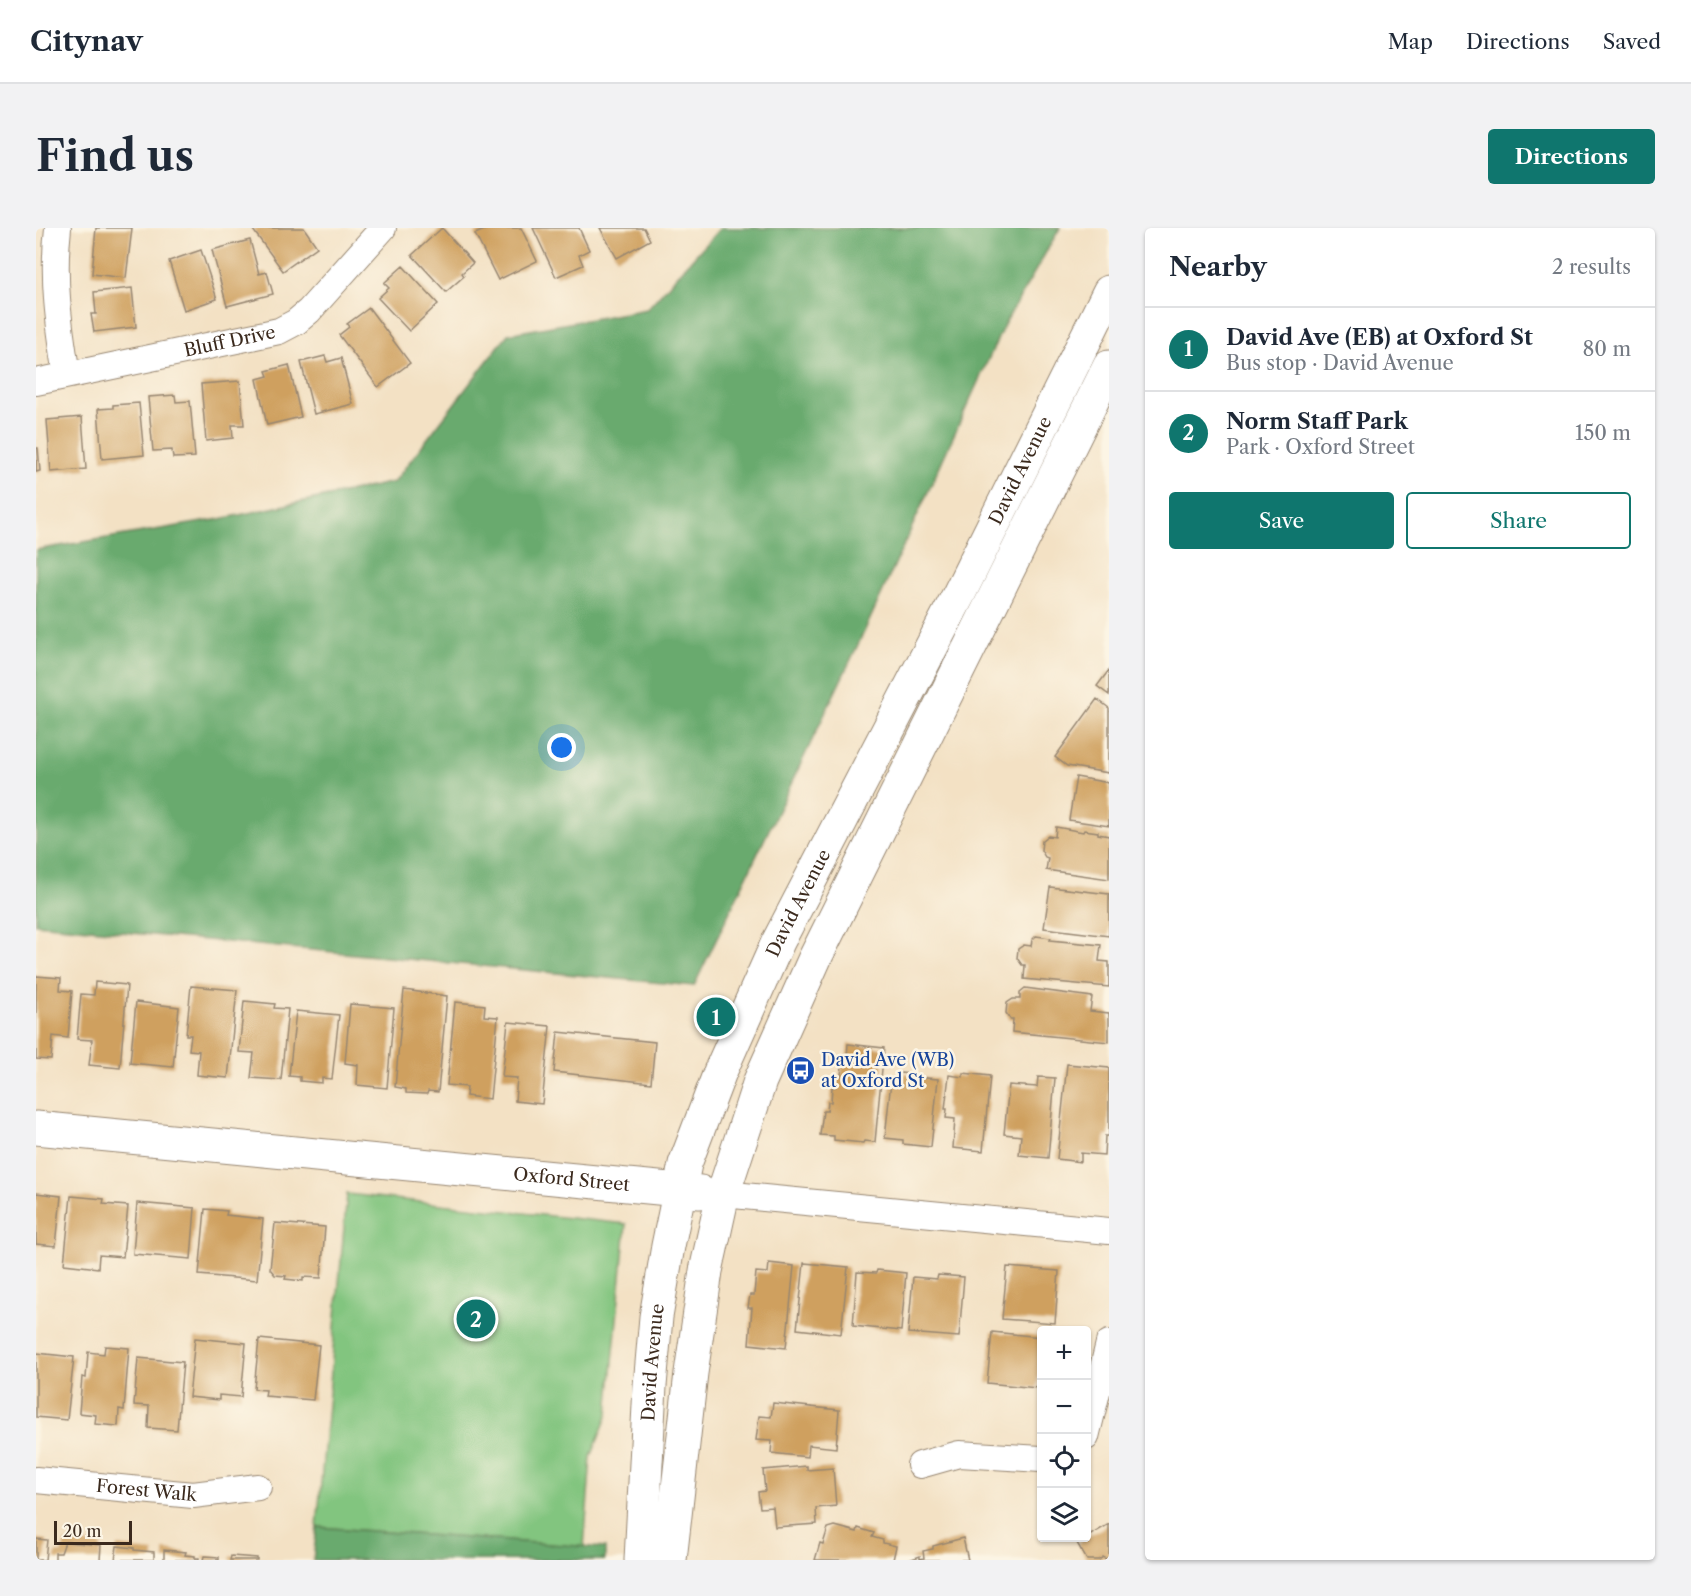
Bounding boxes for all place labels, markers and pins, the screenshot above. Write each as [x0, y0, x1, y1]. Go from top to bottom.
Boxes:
pin: 1 [696, 994, 736, 1040]
place label: David Ave (WB) at Oxford St [821, 1049, 954, 1092]
bus stop icon: David Ave (WB) at Oxford St [784, 1054, 816, 1086]
pin: 2 [456, 1296, 496, 1342]

